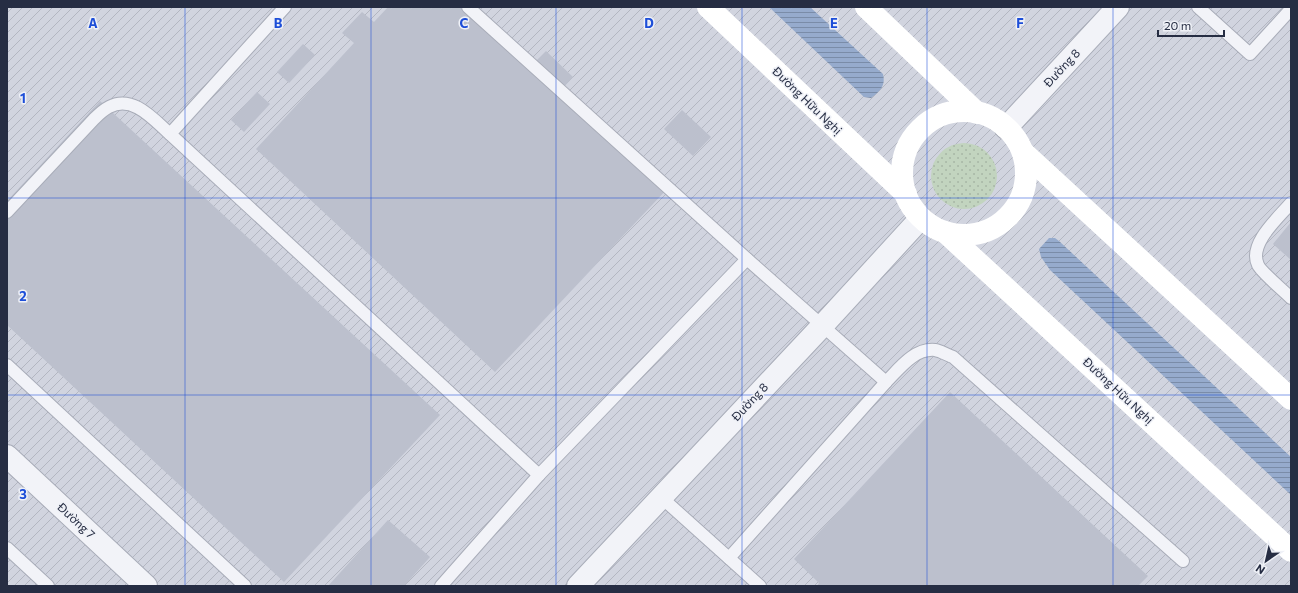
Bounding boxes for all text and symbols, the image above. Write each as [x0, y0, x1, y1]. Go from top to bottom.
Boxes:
scale bar [1158, 12, 1224, 38]
text: A [88, 15, 98, 31]
text: B [274, 15, 283, 31]
text: C [460, 15, 469, 31]
text: D [644, 15, 654, 31]
text: E [830, 15, 838, 31]
text: F [1016, 15, 1024, 31]
text: 20 m [1164, 18, 1191, 32]
street label: Đường 8 [1039, 45, 1082, 90]
street label: Đường Hữu Nghị [769, 63, 845, 137]
text: 1 [20, 90, 26, 106]
text: 2 [19, 288, 27, 304]
street label: Đường Hữu Nghị [1080, 353, 1157, 426]
street label: Đường 8 [727, 379, 770, 424]
text: 3 [19, 486, 27, 502]
street label: Đường 7 [54, 499, 98, 541]
north arrow [1246, 541, 1286, 581]
text: N [1253, 562, 1267, 577]

